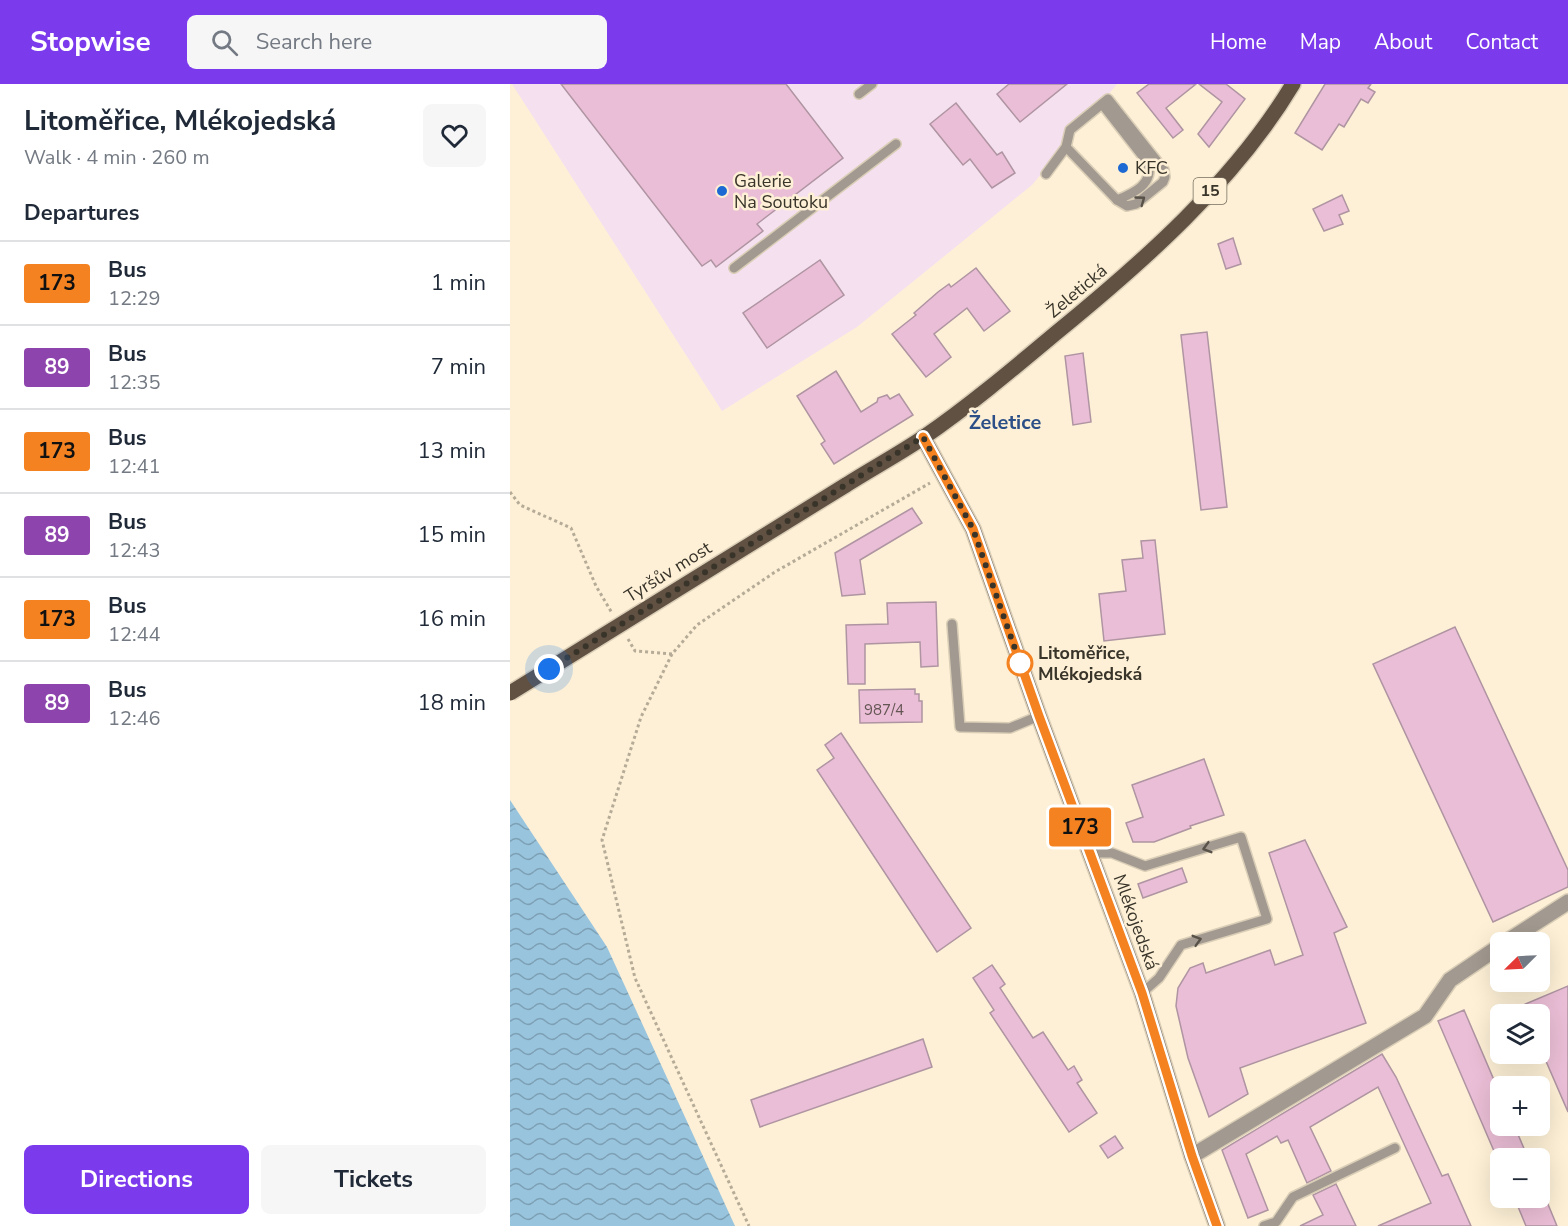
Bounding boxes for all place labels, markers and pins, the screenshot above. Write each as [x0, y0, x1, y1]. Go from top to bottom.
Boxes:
place label: KFC [1135, 156, 1168, 180]
marker: KFC [1116, 161, 1130, 175]
place label: Galerie Na Soutoku [734, 169, 828, 214]
marker: Galerie Na Soutoku [715, 184, 729, 198]
place label: Litoměřice, Mlékojedská [1038, 641, 1142, 686]
marker: Litoměřice, Mlékojedská [1007, 650, 1033, 676]

